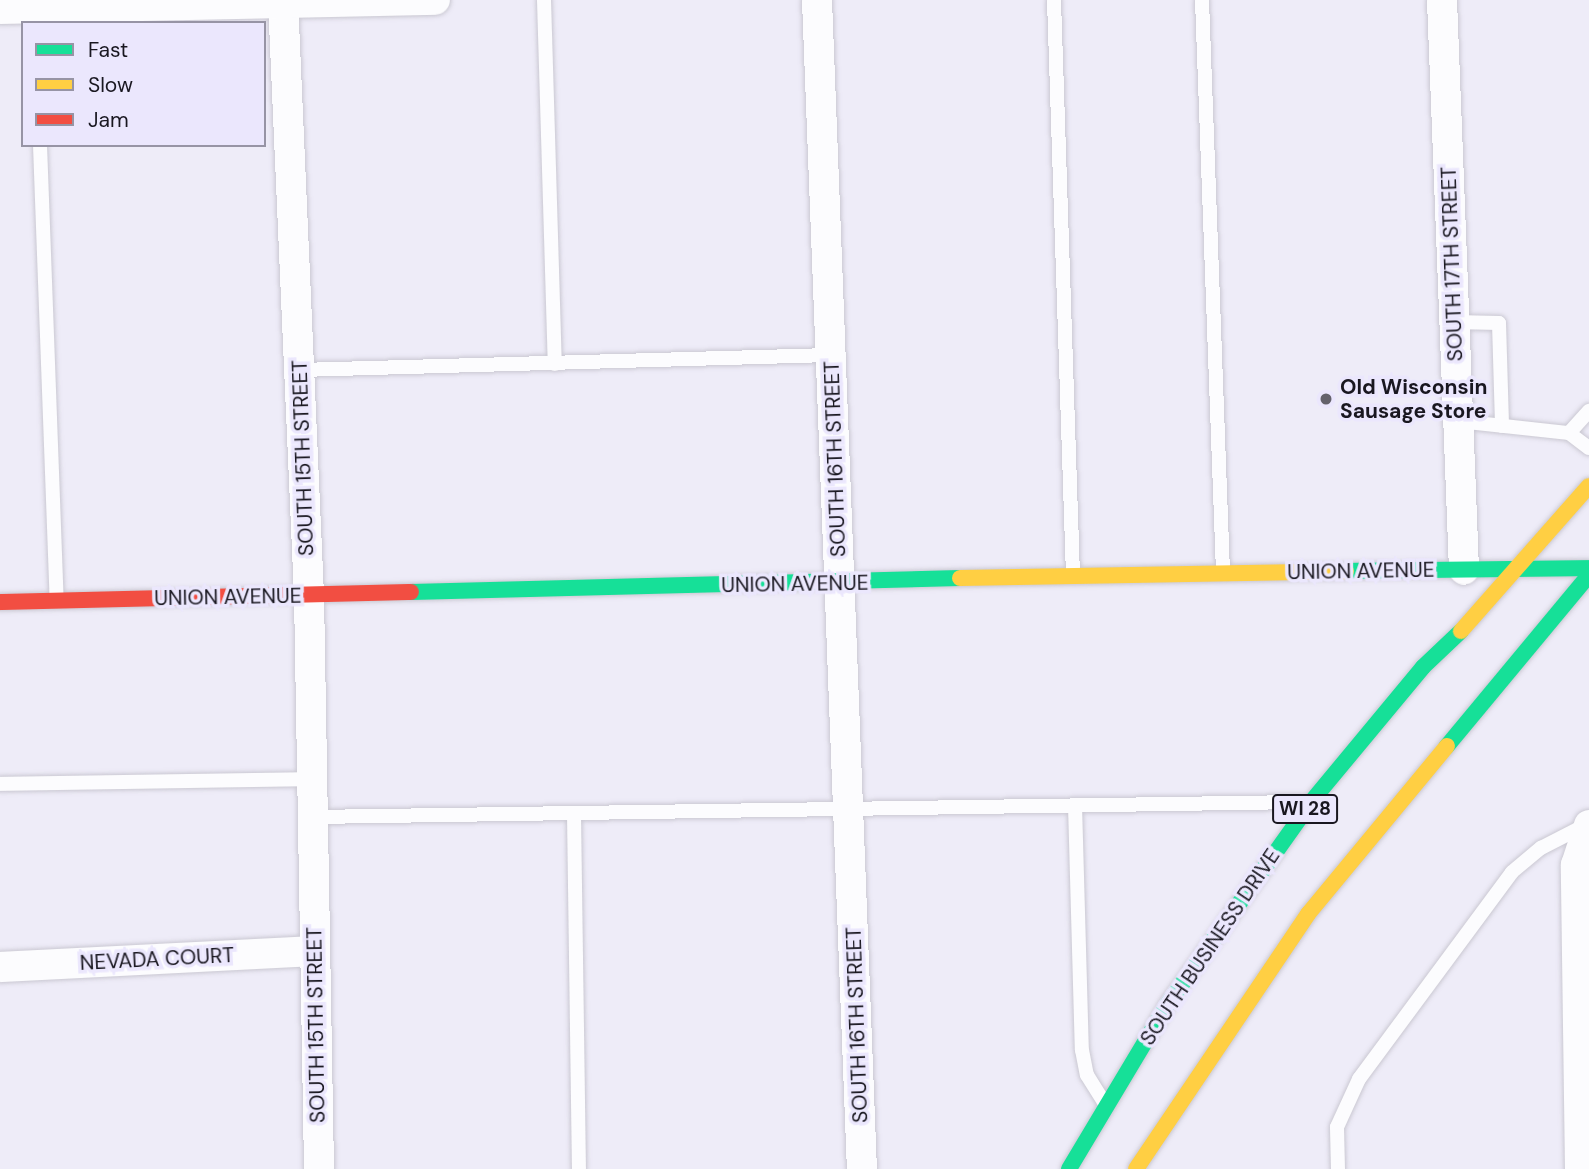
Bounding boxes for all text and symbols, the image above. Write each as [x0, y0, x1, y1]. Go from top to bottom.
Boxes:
legend [21, 21, 266, 147]
text: Fast [88, 36, 128, 64]
text: Slow [88, 71, 133, 99]
text: Jam [88, 106, 129, 134]
street label: SOUTH 17TH STREET [1436, 166, 1468, 362]
street label: SOUTH 15TH STREET [287, 360, 319, 556]
street label: SOUTH 16TH STREET [819, 361, 851, 557]
place label: Old Wisconsin Sausage Store [1340, 374, 1487, 424]
marker: Old Wisconsin Sausage Store [1318, 391, 1334, 407]
street label: UNION AVENUE [1287, 557, 1435, 585]
street label: UNION AVENUE [721, 570, 869, 598]
street label: UNION AVENUE [154, 583, 302, 611]
road number: WI 28 [1272, 794, 1338, 824]
street label: SOUTH BUSINESS DRIVE [1135, 844, 1285, 1050]
street label: SOUTH 15TH STREET [302, 927, 330, 1123]
street label: SOUTH 16TH STREET [841, 927, 873, 1123]
street label: NEVADA COURT [79, 942, 235, 976]

